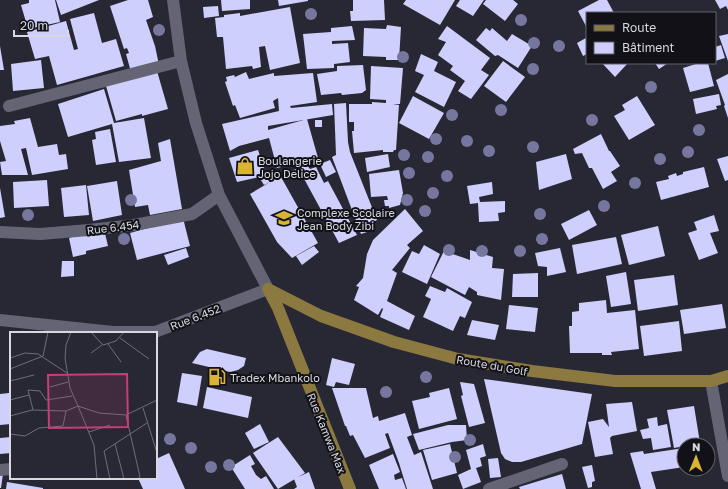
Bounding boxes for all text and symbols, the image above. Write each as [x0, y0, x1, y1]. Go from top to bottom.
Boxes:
scale bar [14, 12, 68, 38]
legend [586, 12, 716, 64]
text: 20 m [20, 18, 48, 33]
text: Route [622, 20, 656, 35]
text: Bâtiment [622, 40, 675, 55]
place label: Boulangerie Jojo Delice [258, 154, 322, 180]
shop icon: Boulangerie Jojo Delice [235, 156, 255, 176]
place label: Complexe Scolaire Jean Body Zibi [297, 206, 395, 232]
school or university icon: Complexe Scolaire Jean Body Zibi [274, 208, 294, 228]
street label: Rue 6.454 [86, 217, 140, 237]
street label: Rue 6.452 [168, 302, 222, 332]
inset map [10, 332, 157, 479]
street label: Route du Golf [455, 352, 529, 378]
fuel station icon: Tradex Mbankolo [207, 367, 227, 387]
place label: Tradex Mbankolo [230, 371, 320, 384]
street label: Rue Kamwa Max [305, 391, 349, 475]
north arrow [676, 437, 716, 477]
text: N [692, 440, 700, 453]

